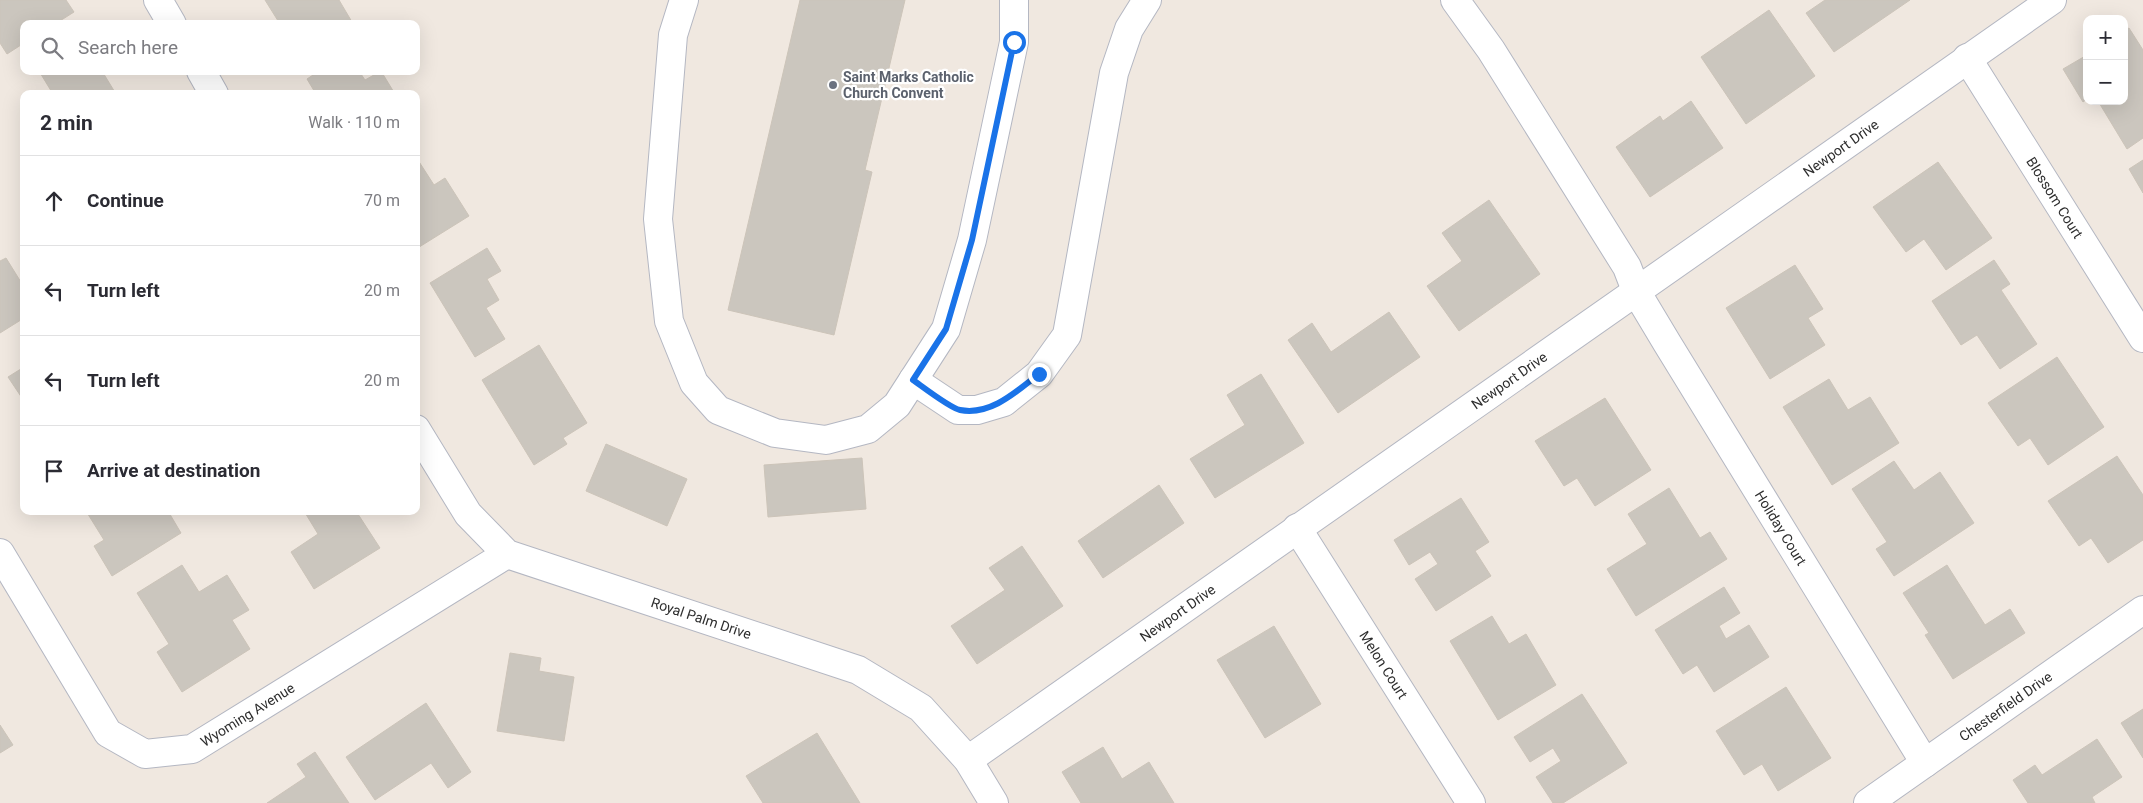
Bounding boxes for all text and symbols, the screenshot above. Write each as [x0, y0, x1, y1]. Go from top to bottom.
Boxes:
map controls [2083, 15, 2128, 105]
button: + [2083, 15, 2128, 60]
search box [20, 20, 420, 75]
route start [1003, 31, 1026, 54]
icon: search [38, 34, 66, 62]
text: Search here [78, 36, 178, 59]
button: − [2083, 60, 2128, 105]
place label: Saint Marks Catholic Church Convent [843, 69, 974, 101]
marker: Saint Marks Catholic Church Convent [827, 79, 839, 91]
text: 2 min [40, 111, 93, 135]
text: Walk · 110 m [308, 113, 400, 132]
street label: Newport Drive [1800, 116, 1882, 180]
street label: Blossom Court [2023, 154, 2087, 242]
icon: ahead [40, 187, 68, 215]
text: Continue [87, 189, 164, 212]
text: 70 m [364, 191, 400, 210]
icon: left [40, 277, 68, 305]
text: Turn left [87, 279, 160, 302]
text: 20 m [364, 281, 400, 300]
street label: Newport Drive [1468, 349, 1550, 412]
route end [1028, 363, 1051, 386]
icon: left [40, 367, 68, 395]
text: Turn left [87, 369, 160, 392]
text: 20 m [364, 371, 400, 390]
icon: arrive [40, 457, 68, 485]
text: Arrive at destination [87, 459, 260, 482]
street label: Holiday Court [1752, 488, 1810, 569]
street label: Newport Drive [1137, 581, 1218, 645]
street label: Royal Palm Drive [649, 594, 753, 642]
street label: Melon Court [1356, 628, 1411, 702]
street label: Chesterfield Drive [1956, 668, 2055, 745]
street label: Wyoming Avenue [198, 680, 297, 750]

